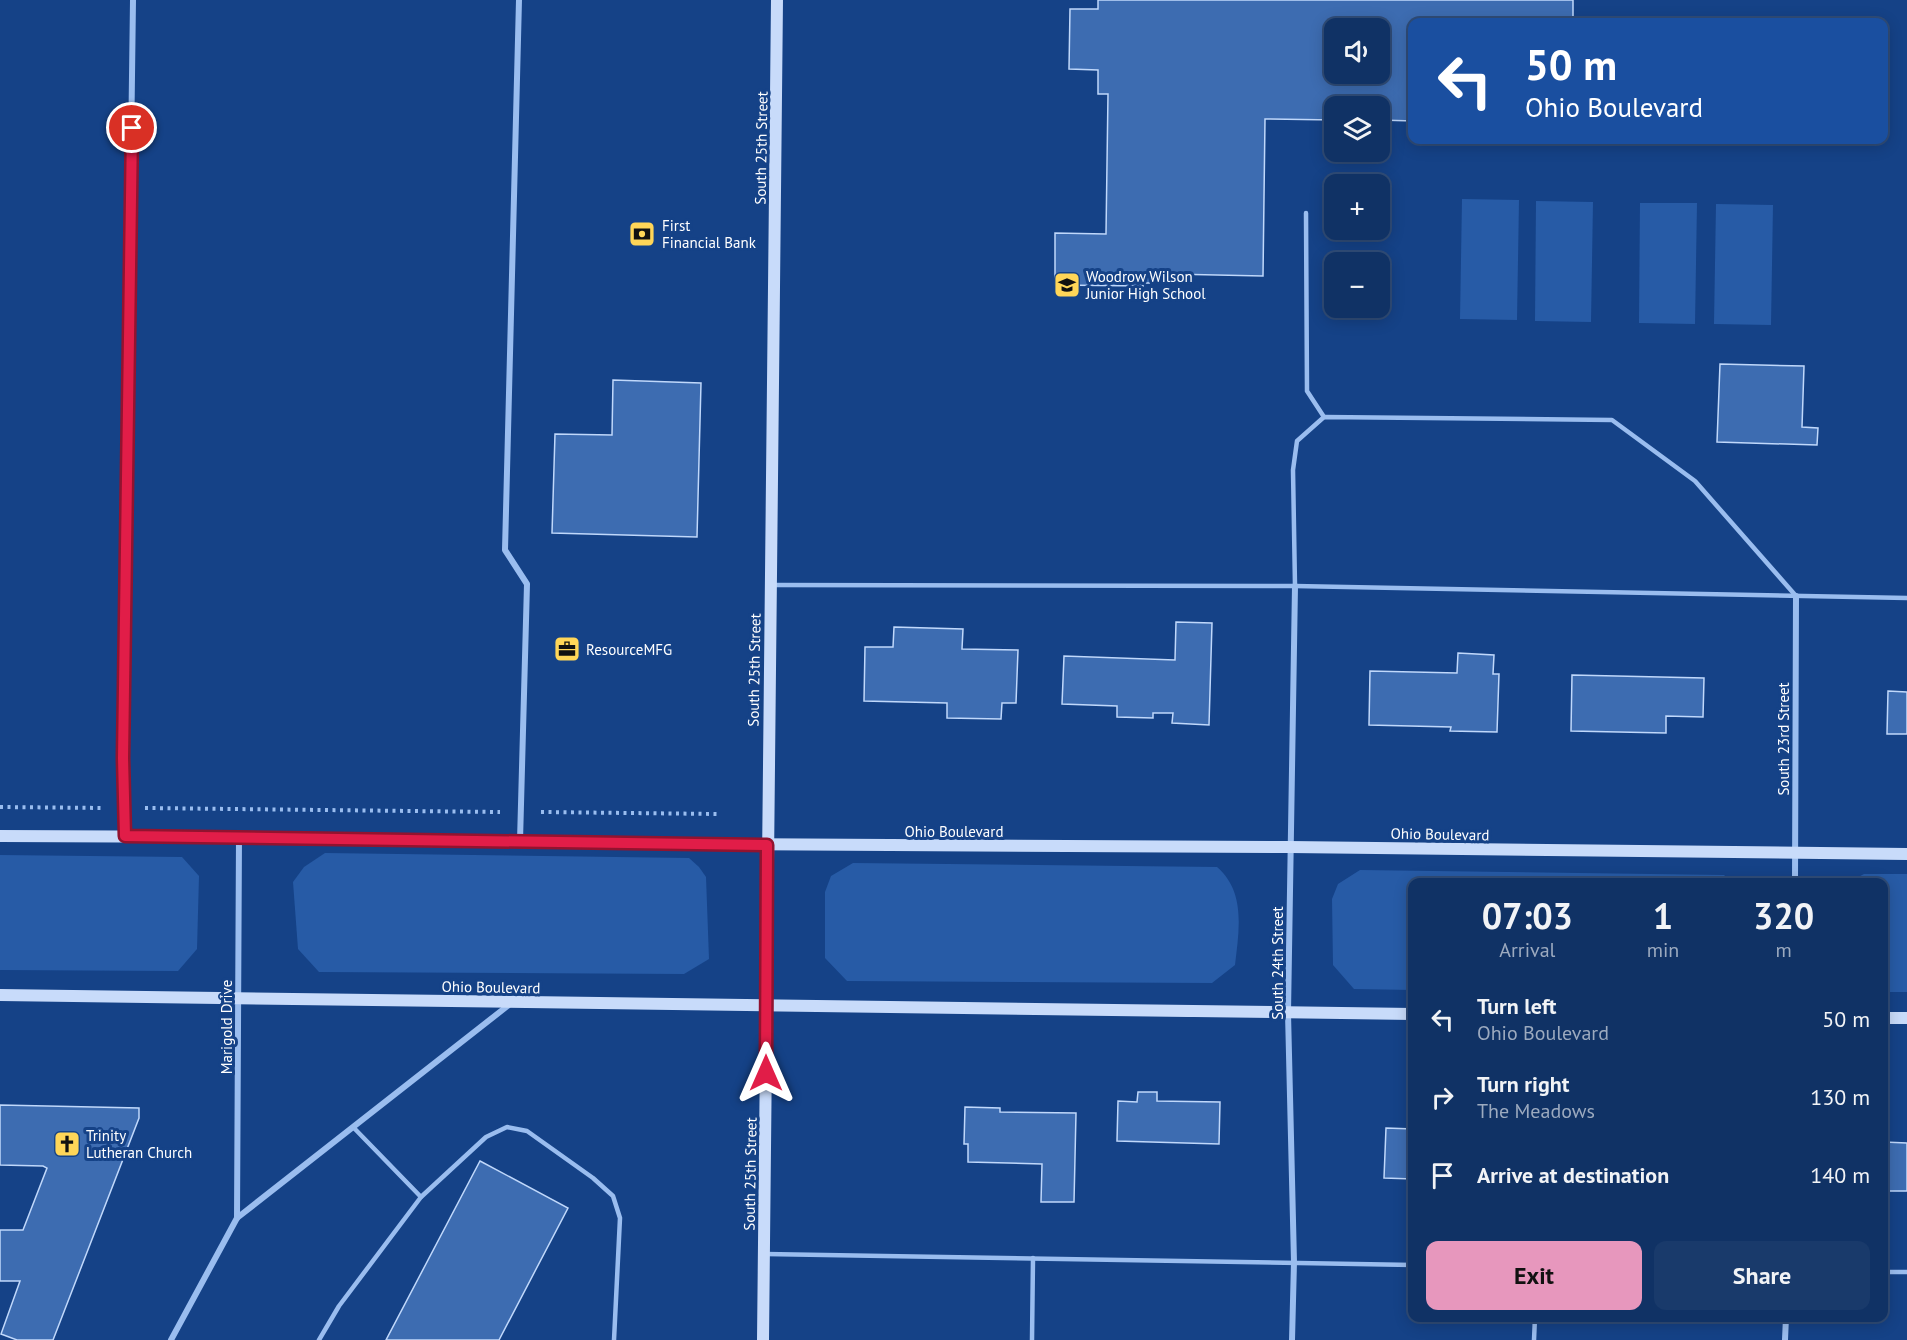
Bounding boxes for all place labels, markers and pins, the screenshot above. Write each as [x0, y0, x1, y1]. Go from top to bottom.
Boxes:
pin [106, 102, 157, 153]
place label: First Financial Bank [662, 216, 757, 252]
bank icon: First Financial Bank [627, 219, 657, 249]
place label: Woodrow Wilson Junior High School [1085, 267, 1206, 303]
school or university icon: Woodrow Wilson Junior High School [1052, 270, 1082, 300]
office icon: ResourceMFG [552, 634, 582, 664]
place label: ResourceMFG [586, 640, 672, 659]
place label: Trinity Lutheran Church [86, 1126, 192, 1162]
church icon: Trinity Lutheran Church [52, 1129, 82, 1159]

